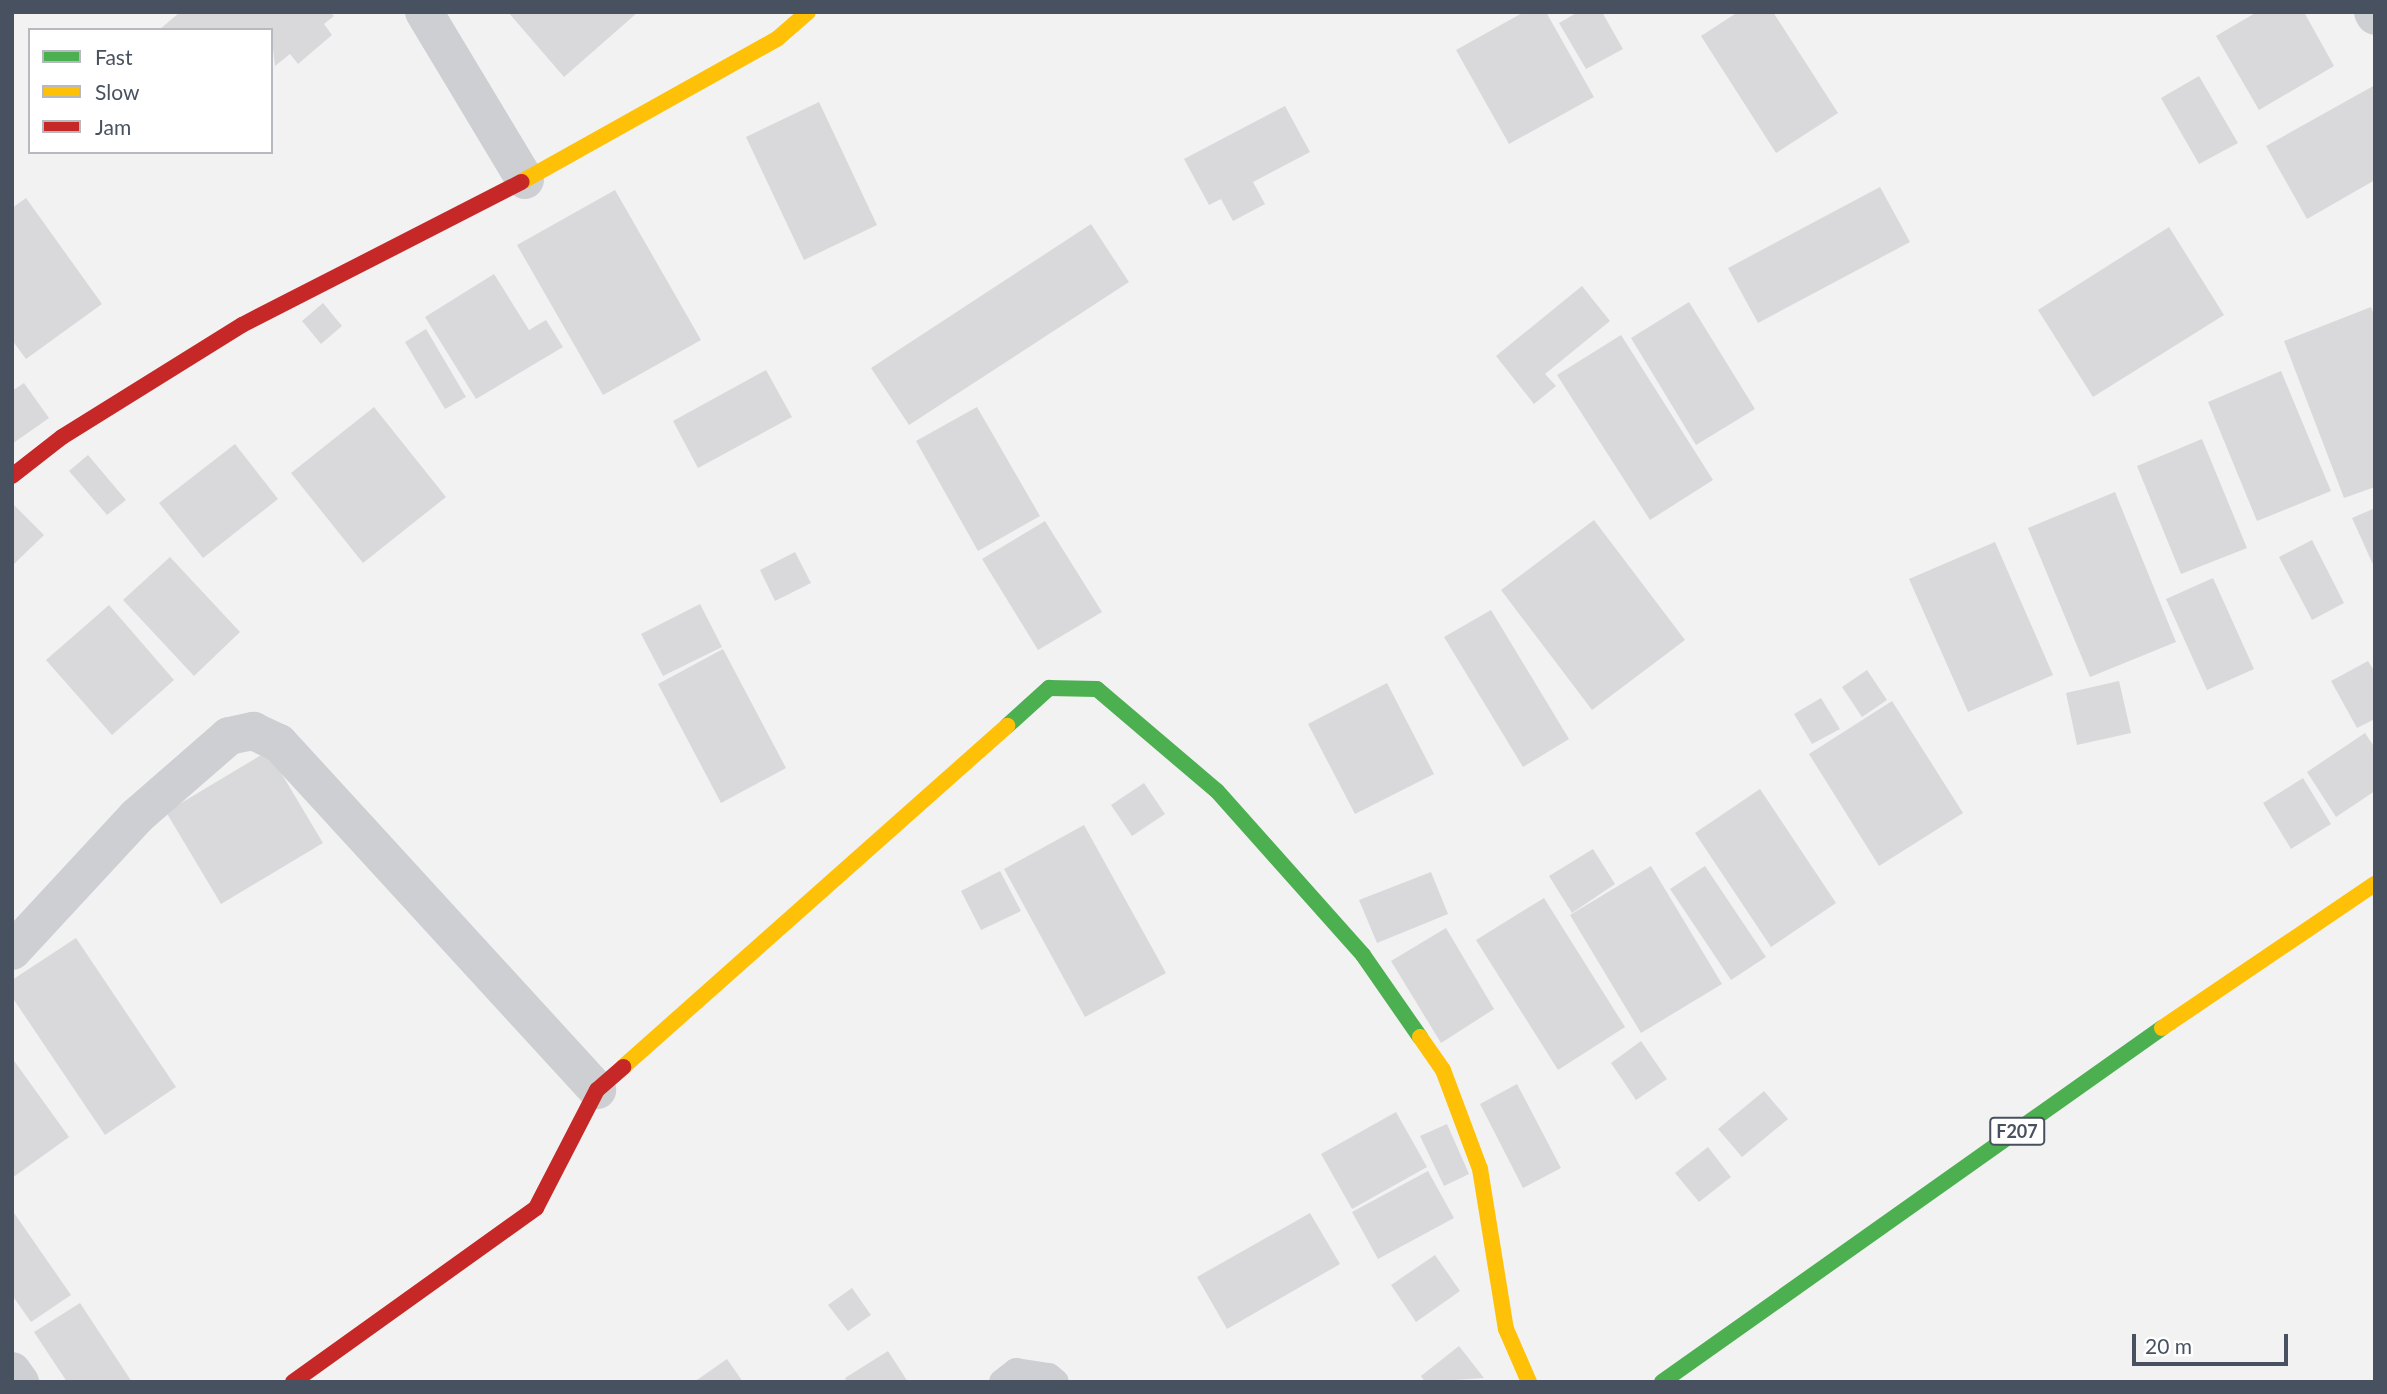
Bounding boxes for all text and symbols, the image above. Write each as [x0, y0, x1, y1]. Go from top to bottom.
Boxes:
legend [28, 28, 273, 154]
text: Fast [95, 44, 132, 69]
text: Slow [95, 79, 139, 104]
text: Jam [95, 114, 131, 139]
road number: F207 [1989, 1116, 2045, 1146]
scale bar [2135, 1320, 2291, 1364]
text: 20 m [2145, 1333, 2192, 1358]

